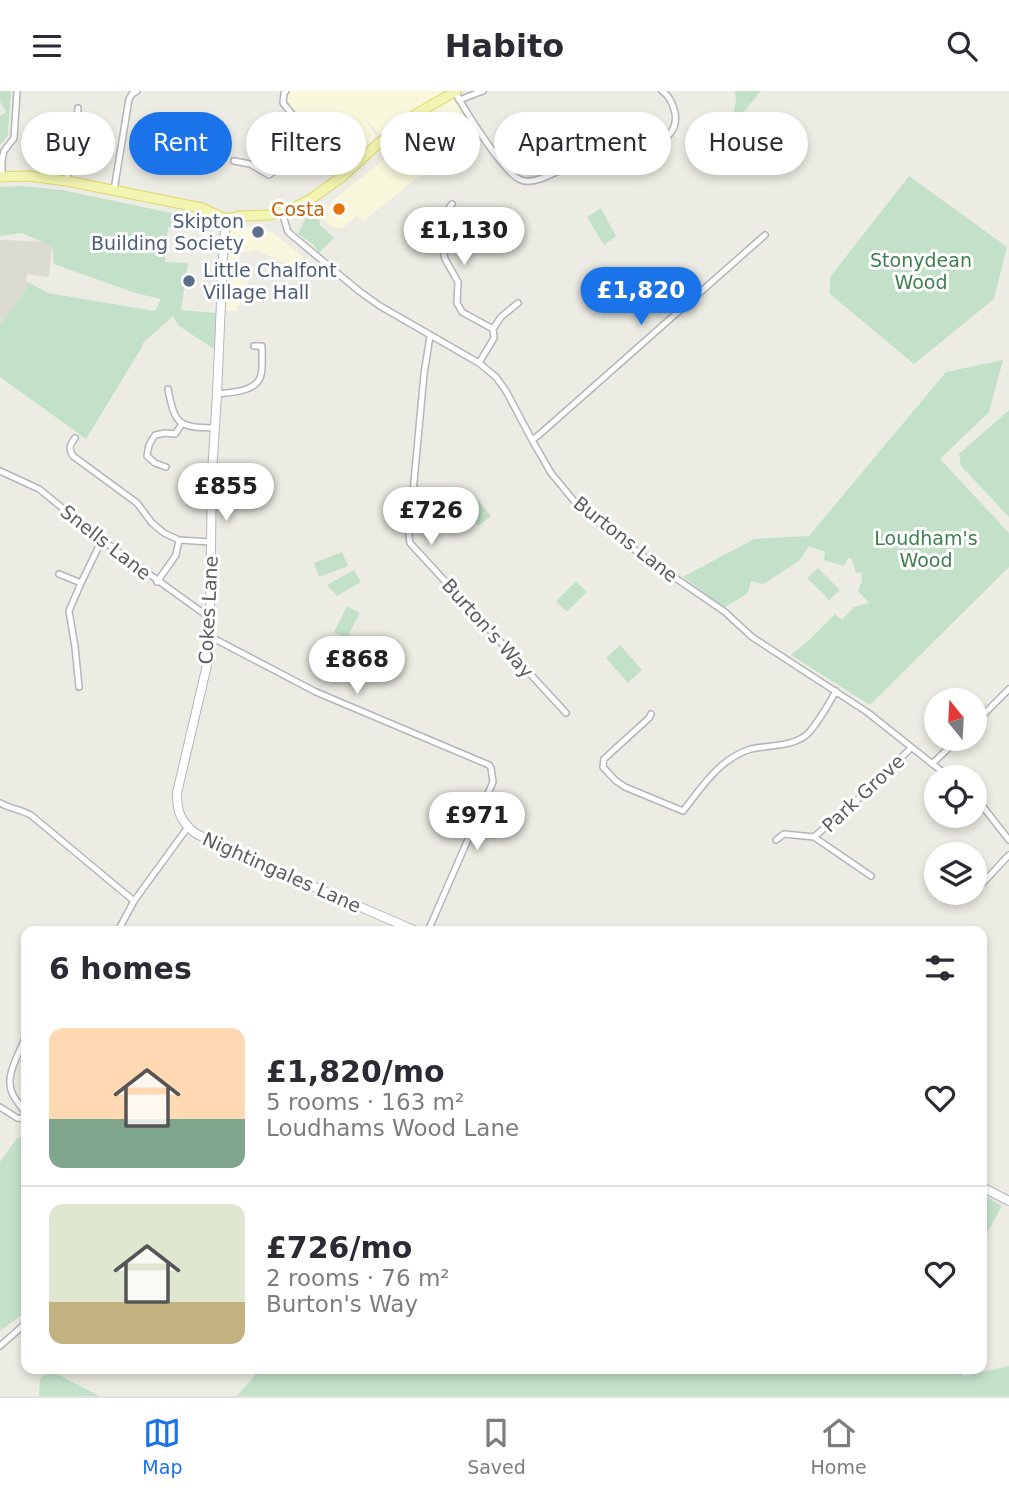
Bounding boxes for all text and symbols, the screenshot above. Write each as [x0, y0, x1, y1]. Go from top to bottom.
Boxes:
icon: menu [28, 27, 66, 65]
text: Habito [445, 27, 564, 65]
icon: search [943, 27, 981, 65]
chip: Buy [21, 112, 115, 175]
chip: Rent [129, 112, 232, 175]
chip: Filters [246, 112, 366, 175]
chip: New [380, 112, 480, 175]
chip: Apartment [494, 112, 671, 175]
chip: House [685, 112, 808, 175]
place label: Costa [271, 198, 325, 220]
marker: Costa [331, 201, 347, 217]
pin: £1,130 [407, 207, 521, 267]
place label: Skipton Building Society [91, 210, 244, 254]
text: £1,130 [420, 217, 508, 243]
marker: Skipton Building Society [250, 224, 266, 240]
park label: Stonydean Wood [870, 249, 972, 293]
place label: Little Chalfont Village Hall [203, 259, 337, 303]
pin: £1,820 [584, 267, 698, 327]
marker: Little Chalfont Village Hall [181, 273, 197, 289]
text: £1,820 [597, 277, 685, 303]
pin: £855 [185, 463, 267, 523]
text: £855 [194, 473, 258, 499]
pin: £726 [390, 487, 472, 547]
street label: Burtons Lane [570, 492, 682, 586]
text: £726 [399, 497, 463, 523]
street label: Snells Lane [57, 500, 155, 584]
park label: Loudham's Wood [874, 527, 978, 571]
street label: Cokes Lane [194, 555, 222, 665]
street label: Burton's Way [438, 574, 538, 682]
pin: £868 [316, 637, 398, 696]
text: £868 [325, 646, 389, 672]
north arrow [924, 688, 987, 751]
map controls [924, 688, 987, 905]
street label: Park Grove [818, 750, 908, 836]
button: locate [924, 765, 987, 828]
pin: £971 [436, 793, 518, 852]
text: £971 [445, 802, 509, 828]
street label: Nightingales Lane [199, 827, 365, 917]
button: layers [924, 842, 987, 905]
icon: filters [921, 949, 959, 987]
text: 6 homes [49, 951, 192, 986]
text: £1,820/mo [266, 1054, 445, 1089]
icon: home [105, 1056, 189, 1140]
icon: heart [921, 1079, 959, 1117]
text: 5 rooms · 163 m² [266, 1089, 464, 1115]
text: Loudhams Wood Lane [266, 1115, 519, 1141]
text: £726/mo [266, 1230, 412, 1265]
icon: home [105, 1232, 189, 1316]
icon: heart [921, 1255, 959, 1293]
text: 2 rooms · 76 m² [266, 1265, 450, 1291]
text: Burton's Way [266, 1291, 418, 1317]
tab: Map [142, 1414, 182, 1478]
tab: Saved [467, 1414, 526, 1478]
tab: Home [811, 1414, 867, 1478]

